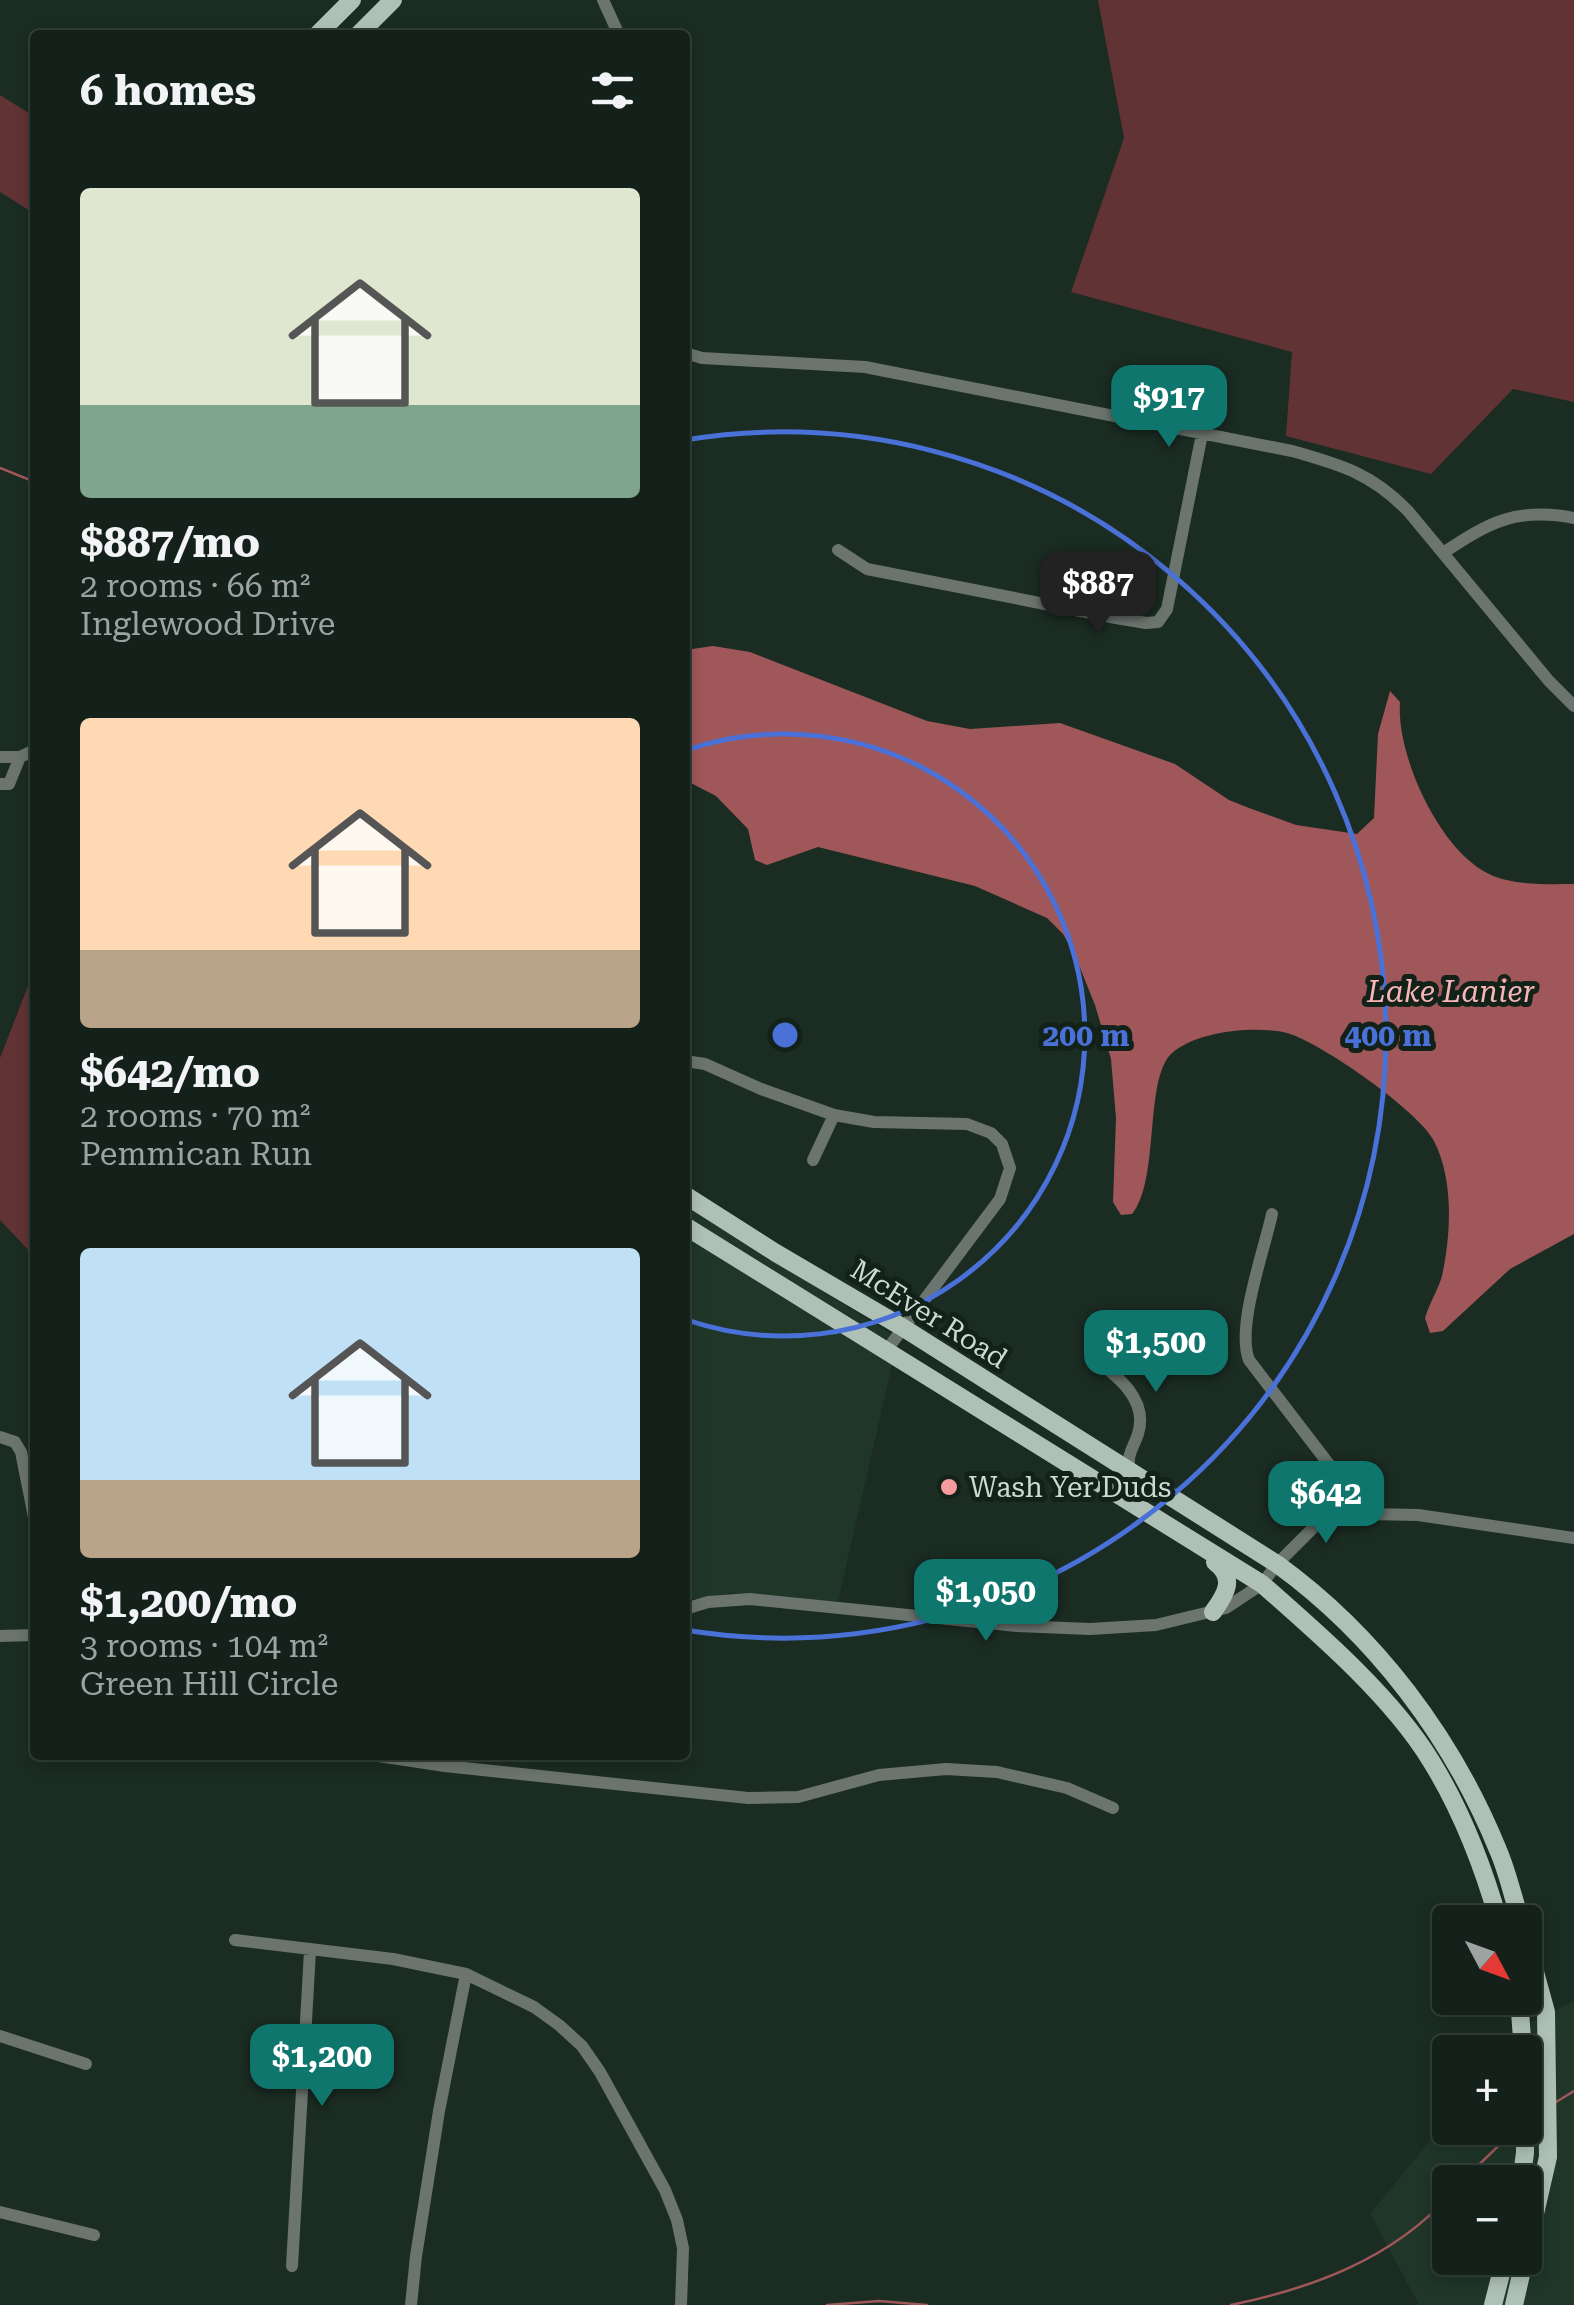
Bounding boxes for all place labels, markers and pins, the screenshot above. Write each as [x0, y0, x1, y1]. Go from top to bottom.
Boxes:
pin: $917 [1110, 365, 1228, 450]
pin: $887 [1039, 551, 1157, 636]
centre of rings [767, 1017, 803, 1053]
pin: $1,500 [1075, 1310, 1237, 1395]
pin: $642 [1267, 1461, 1385, 1546]
place label: Wash Yer Duds [969, 1471, 1171, 1504]
marker: Wash Yer Duds [938, 1476, 960, 1498]
pin: $1,050 [905, 1559, 1067, 1644]
pin: $1,200 [241, 2024, 403, 2109]

